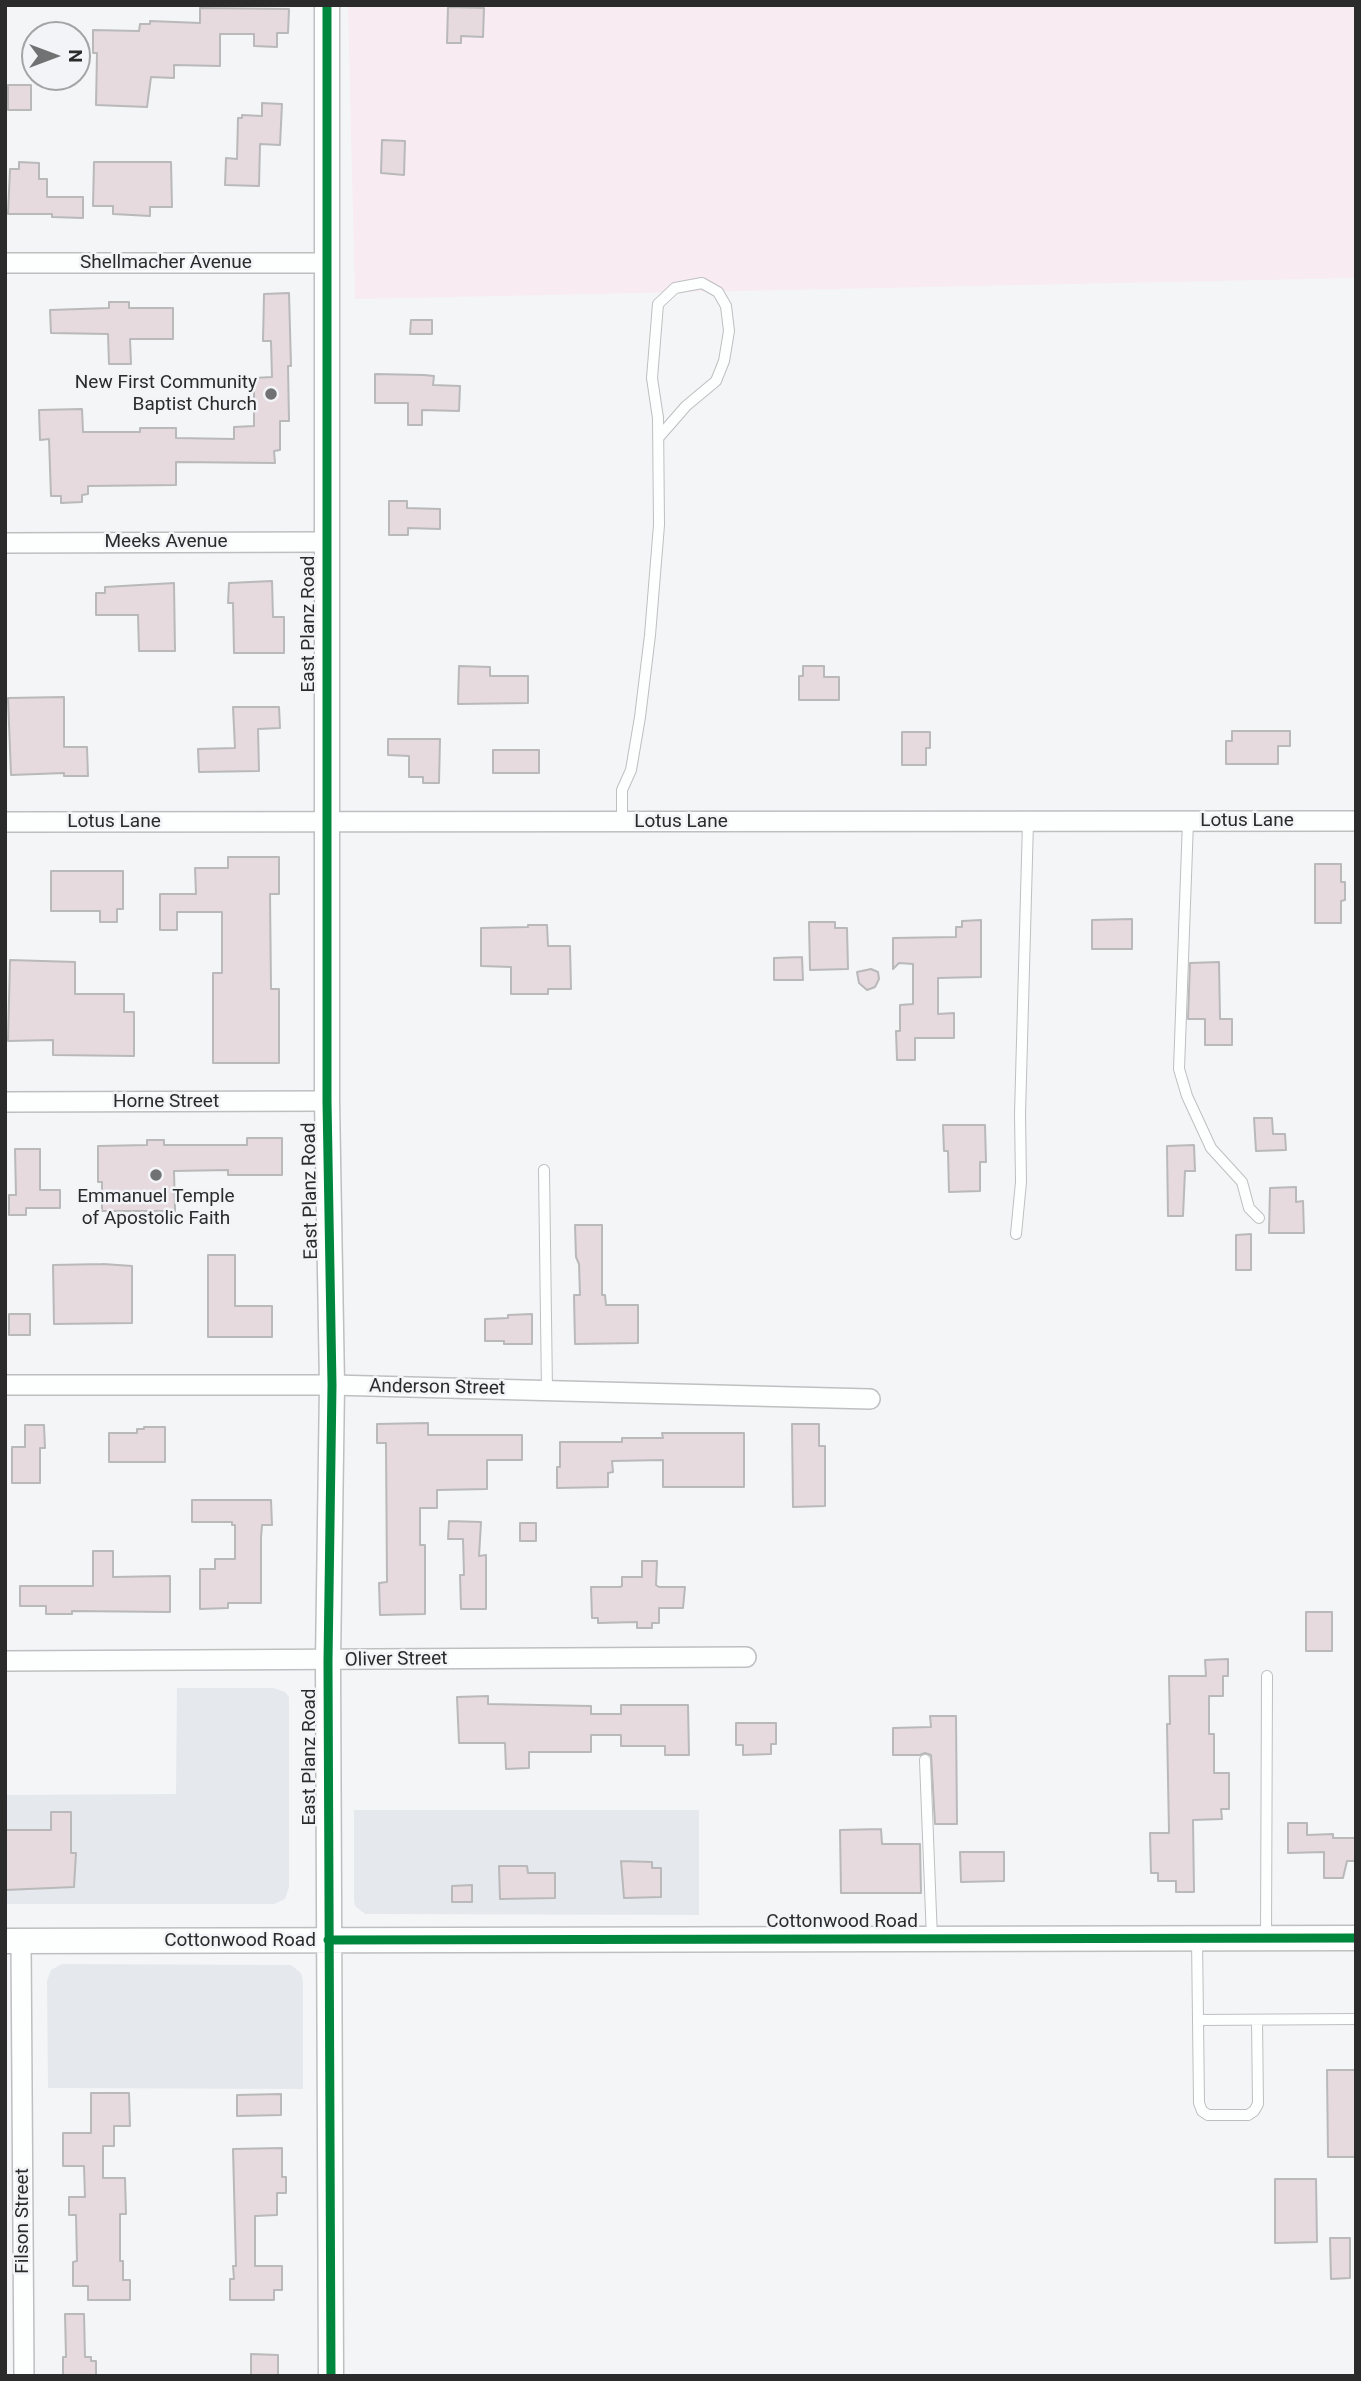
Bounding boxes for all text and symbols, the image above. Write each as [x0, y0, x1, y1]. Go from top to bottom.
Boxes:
north arrow [21, 21, 91, 91]
text: N [64, 49, 87, 63]
street label: Shellmacher Avenue [80, 252, 252, 274]
place label: New First Community Baptist Church [75, 372, 257, 416]
marker: New First Community Baptist Church [263, 386, 279, 402]
street label: Meeks Avenue [104, 531, 228, 553]
street label: East Planz Road [298, 555, 320, 693]
street label: Lotus Lane [1200, 810, 1294, 832]
street label: Lotus Lane [67, 811, 161, 833]
street label: Lotus Lane [634, 811, 728, 833]
street label: Horne Street [113, 1091, 219, 1113]
street label: East Planz Road [298, 1122, 324, 1260]
marker: Emmanuel Temple of Apostolic Faith [148, 1167, 164, 1183]
place label: Emmanuel Temple of Apostolic Faith [77, 1186, 235, 1230]
street label: Anderson Street [369, 1375, 505, 1401]
street label: Oliver Street [344, 1648, 448, 1672]
street label: East Planz Road [299, 1688, 321, 1826]
street label: Cottonwood Road [766, 1911, 918, 1933]
street label: Cottonwood Road [164, 1930, 316, 1952]
street label: Filson Street [12, 2168, 34, 2274]

